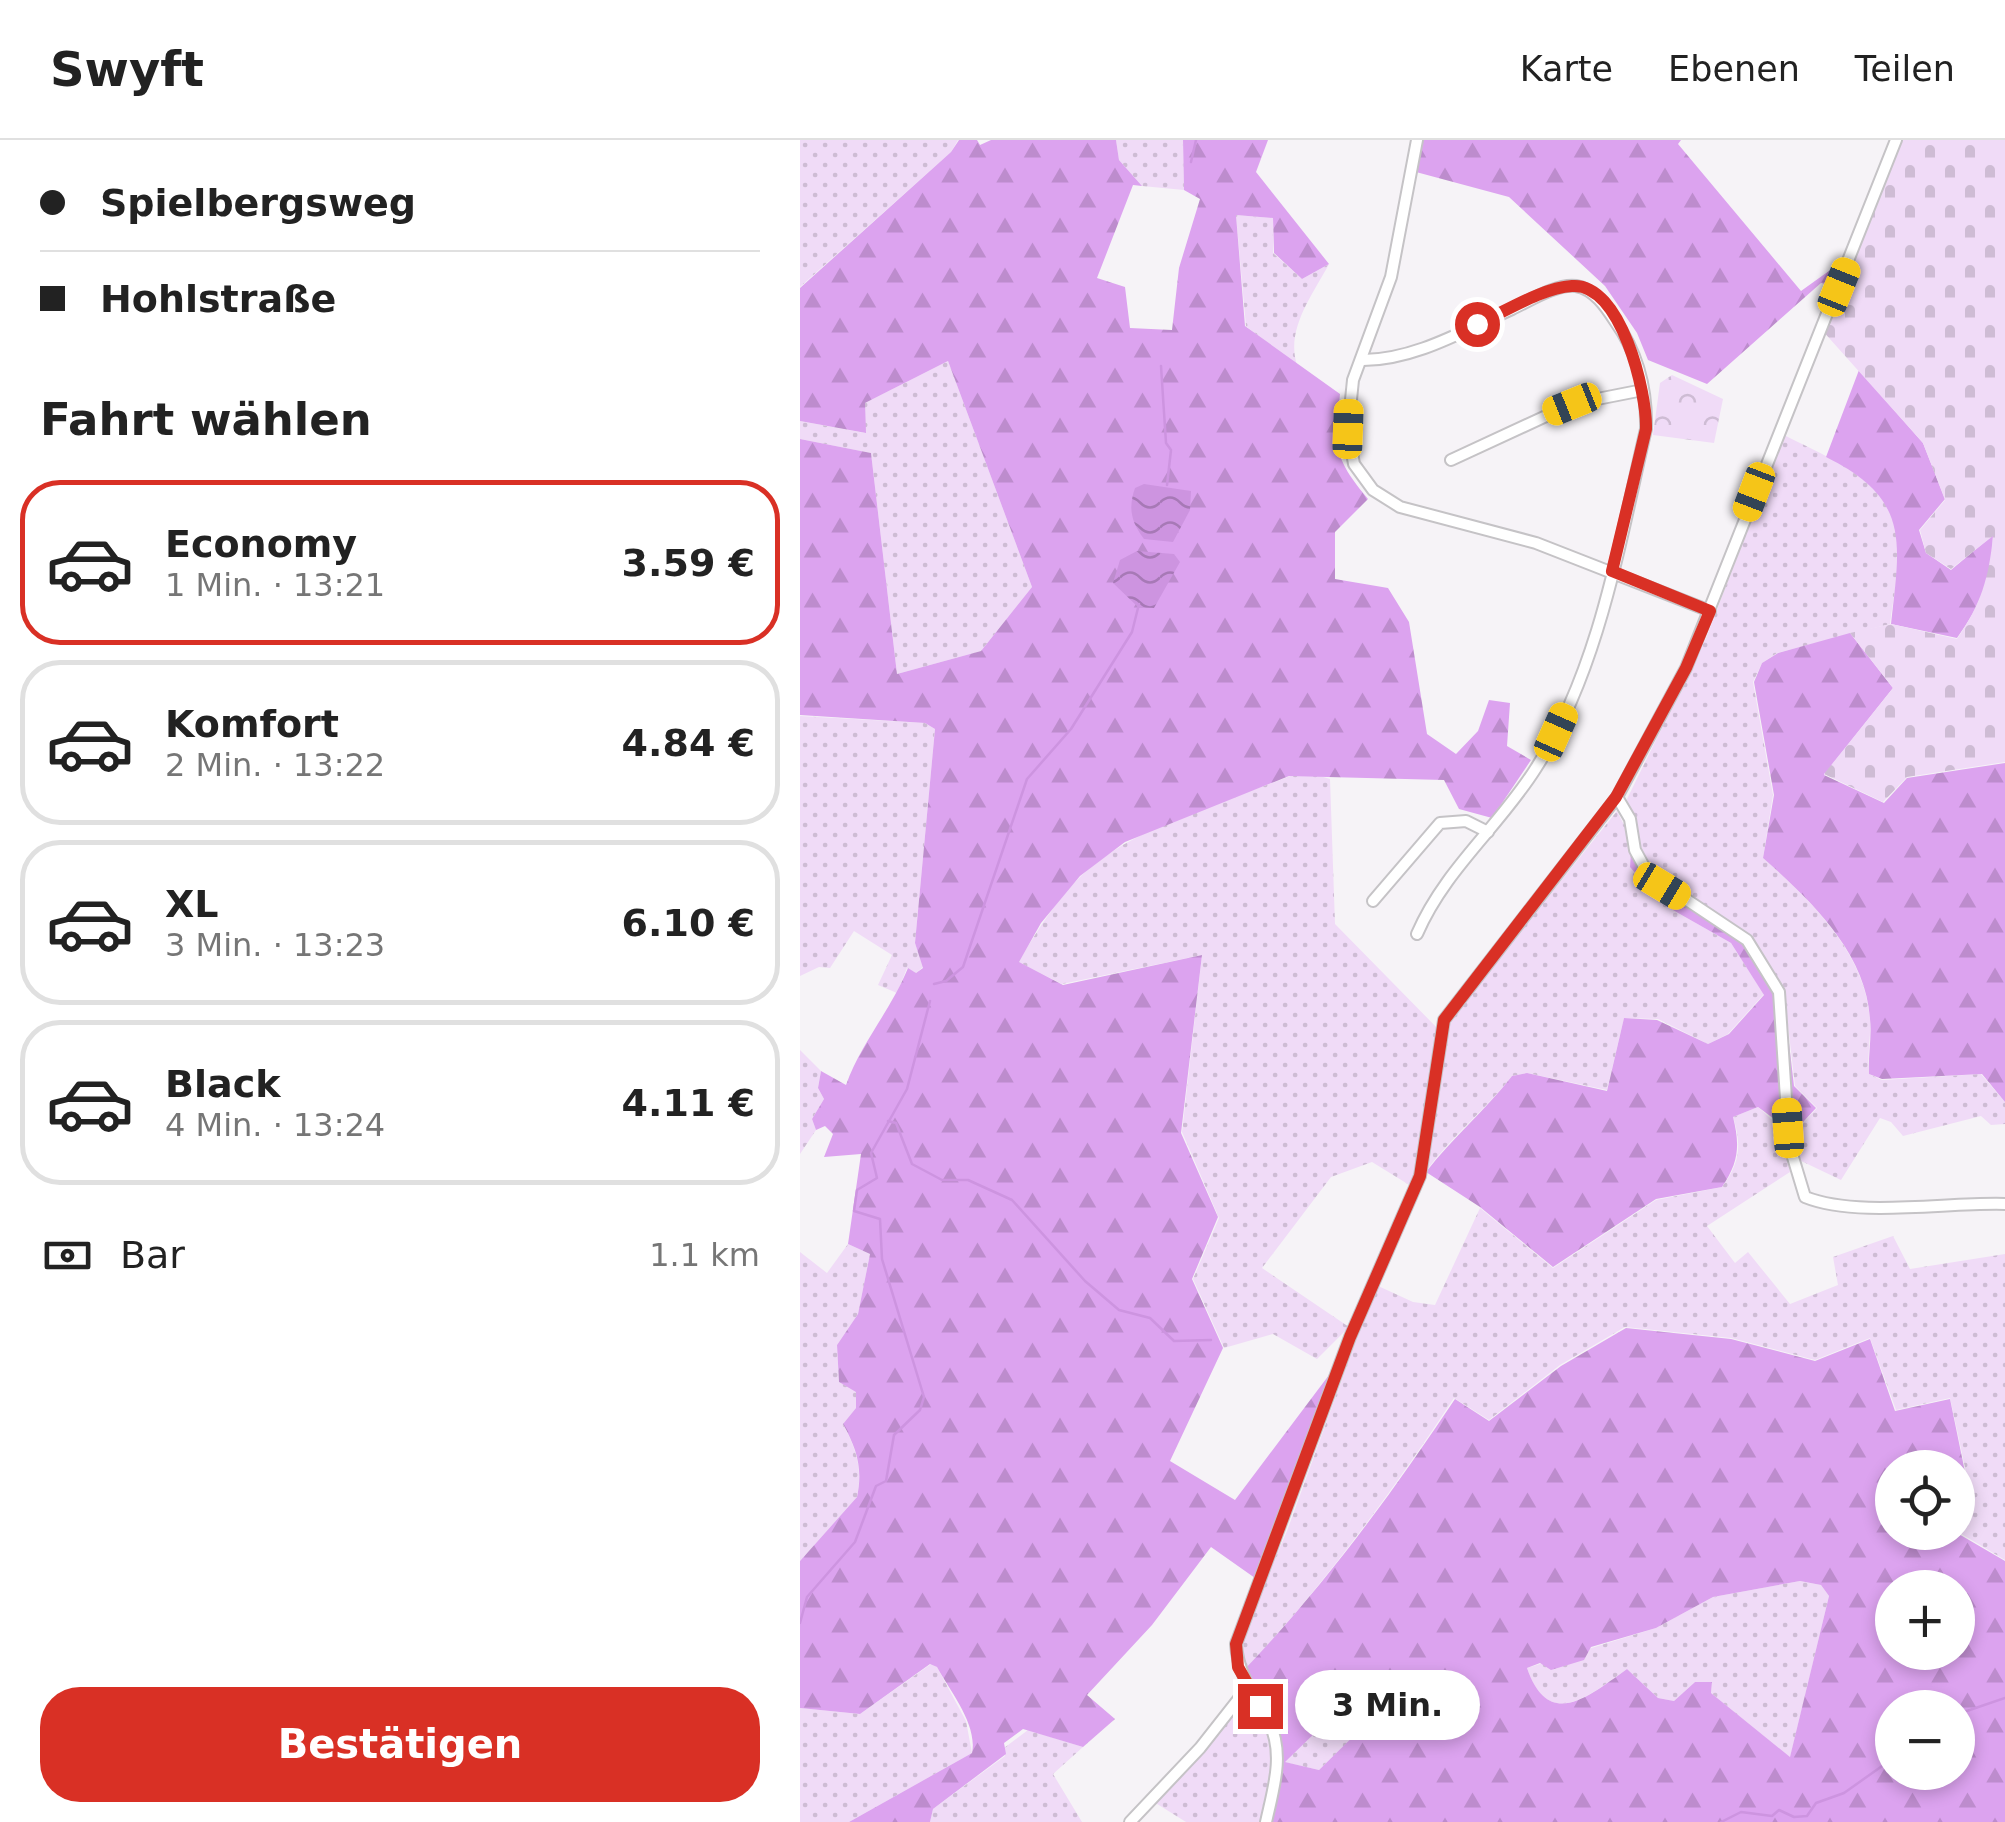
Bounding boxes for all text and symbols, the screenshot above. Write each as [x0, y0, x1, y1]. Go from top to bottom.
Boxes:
text: Swyft [50, 41, 204, 97]
text: Karte [1520, 49, 1613, 89]
text: Ebenen [1668, 49, 1800, 89]
text: Teilen [1855, 49, 1955, 89]
text: Spielbergsweg [100, 181, 416, 225]
car [1814, 254, 1864, 320]
text: Hohlstraße [100, 277, 336, 321]
route start [1455, 302, 1500, 347]
car [1539, 379, 1605, 429]
text: Fahrt wählen [40, 393, 372, 446]
car [1332, 398, 1364, 460]
car [1729, 459, 1779, 525]
icon: car [45, 518, 135, 608]
text: Economy [165, 522, 357, 566]
text: 3.59 € [622, 541, 755, 585]
text: 1 Min. · 13:21 [165, 566, 385, 604]
icon: car [45, 698, 135, 788]
car [1530, 698, 1582, 766]
text: Komfort [165, 702, 339, 746]
text: 4.84 € [622, 721, 755, 765]
text: 2 Min. · 13:22 [165, 746, 385, 784]
car [1629, 858, 1695, 914]
icon: car [45, 878, 135, 968]
text: XL [165, 882, 219, 926]
text: 6.10 € [622, 901, 755, 945]
text: 3 Min. · 13:23 [165, 926, 385, 964]
icon: car [45, 1058, 135, 1148]
text: Black [165, 1062, 280, 1106]
text: 4.11 € [622, 1081, 755, 1125]
car [1771, 1097, 1805, 1159]
text: 4 Min. · 13:24 [165, 1106, 385, 1144]
icon: cash [40, 1228, 95, 1283]
text: Bar [120, 1233, 185, 1277]
text: 1.1 km [649, 1236, 760, 1274]
map controls [1875, 1450, 1975, 1790]
button: locate [1875, 1450, 1975, 1550]
button: + [1875, 1570, 1975, 1670]
callout: 3 Min. [1295, 1671, 1480, 1741]
route end [1238, 1684, 1283, 1729]
text: 3 Min. [1332, 1686, 1443, 1724]
button: Bestätigen [40, 1687, 760, 1802]
button: − [1875, 1690, 1975, 1790]

